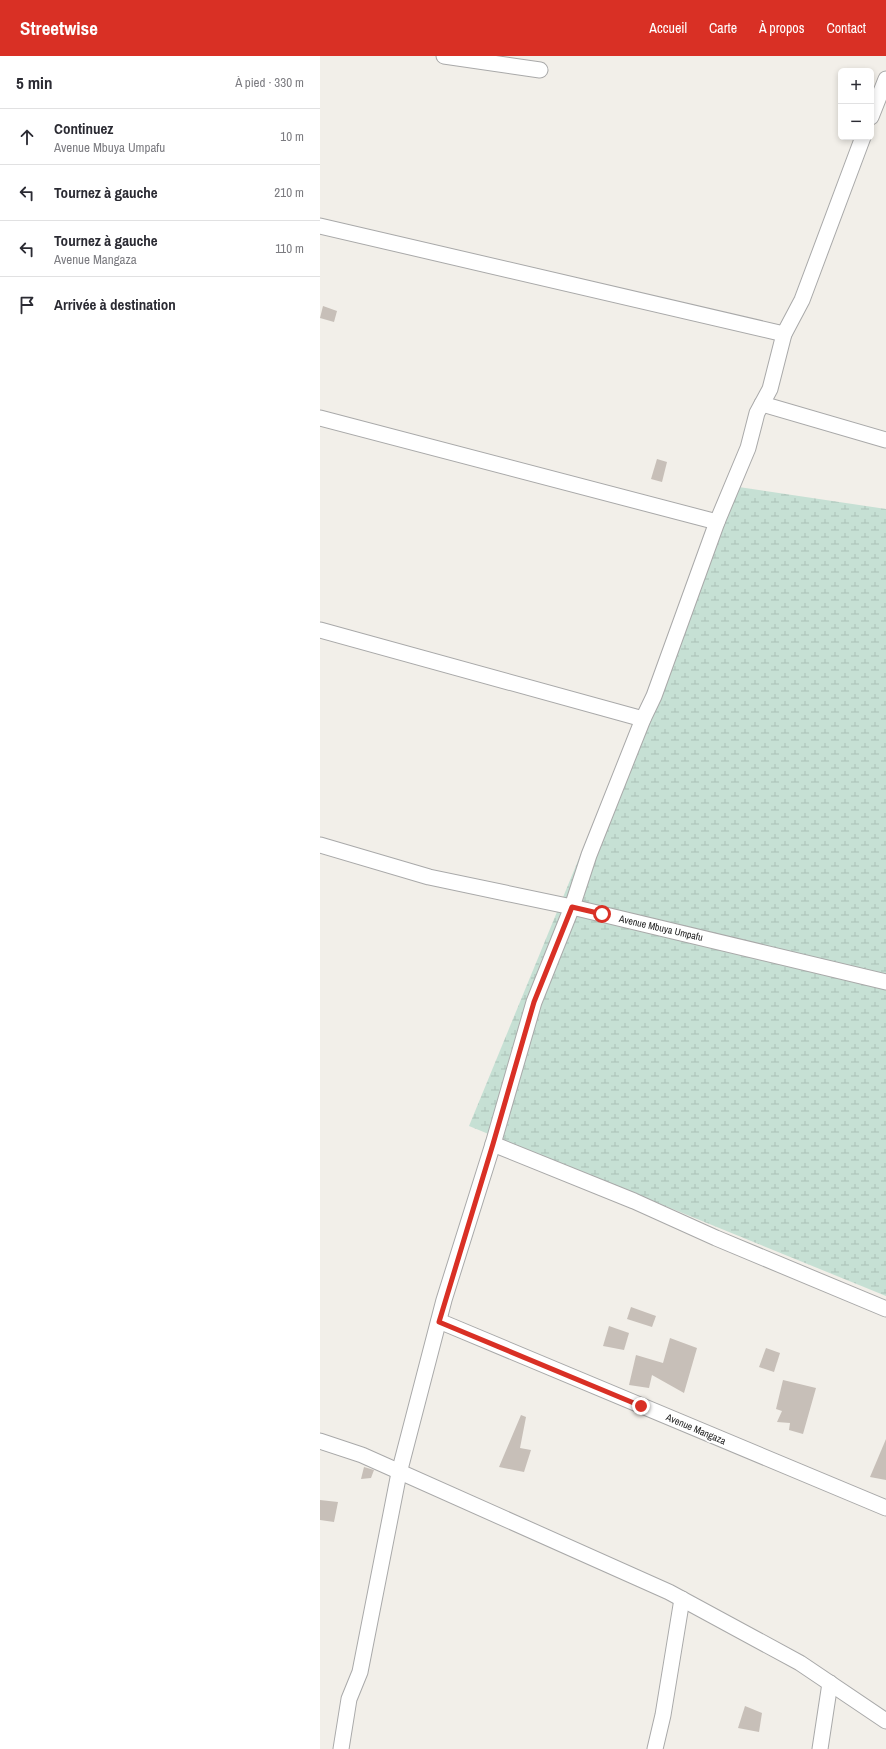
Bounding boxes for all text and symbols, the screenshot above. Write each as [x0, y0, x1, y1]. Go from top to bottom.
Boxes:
text: Streetwise [20, 15, 98, 41]
text: Accueil [649, 19, 687, 37]
text: Carte [709, 19, 737, 37]
text: À propos [759, 19, 804, 37]
text: Contact [826, 19, 866, 37]
map controls [838, 68, 874, 140]
button: + [838, 68, 874, 104]
text: 5 min [16, 71, 52, 94]
text: À pied · 330 m [235, 74, 304, 91]
button: − [838, 104, 874, 140]
text: Continuez [54, 118, 113, 139]
icon: ahead [16, 126, 38, 148]
text: 10 m [280, 128, 304, 145]
text: Avenue Mbuya Umpafu [54, 139, 165, 156]
icon: left [16, 182, 38, 204]
text: Tournez à gauche [54, 182, 158, 203]
text: 210 m [274, 184, 304, 201]
text: Tournez à gauche [54, 230, 158, 251]
icon: left [16, 238, 38, 260]
text: 110 m [275, 240, 304, 257]
text: Avenue Mangaza [54, 251, 137, 268]
icon: arrive [16, 294, 38, 316]
text: Arrivée à destination [54, 294, 176, 315]
route start [593, 905, 611, 923]
street label: Avenue Mbuya Umpafu [617, 912, 704, 944]
route end [632, 1397, 650, 1415]
street label: Avenue Mangaza [663, 1410, 728, 1448]

